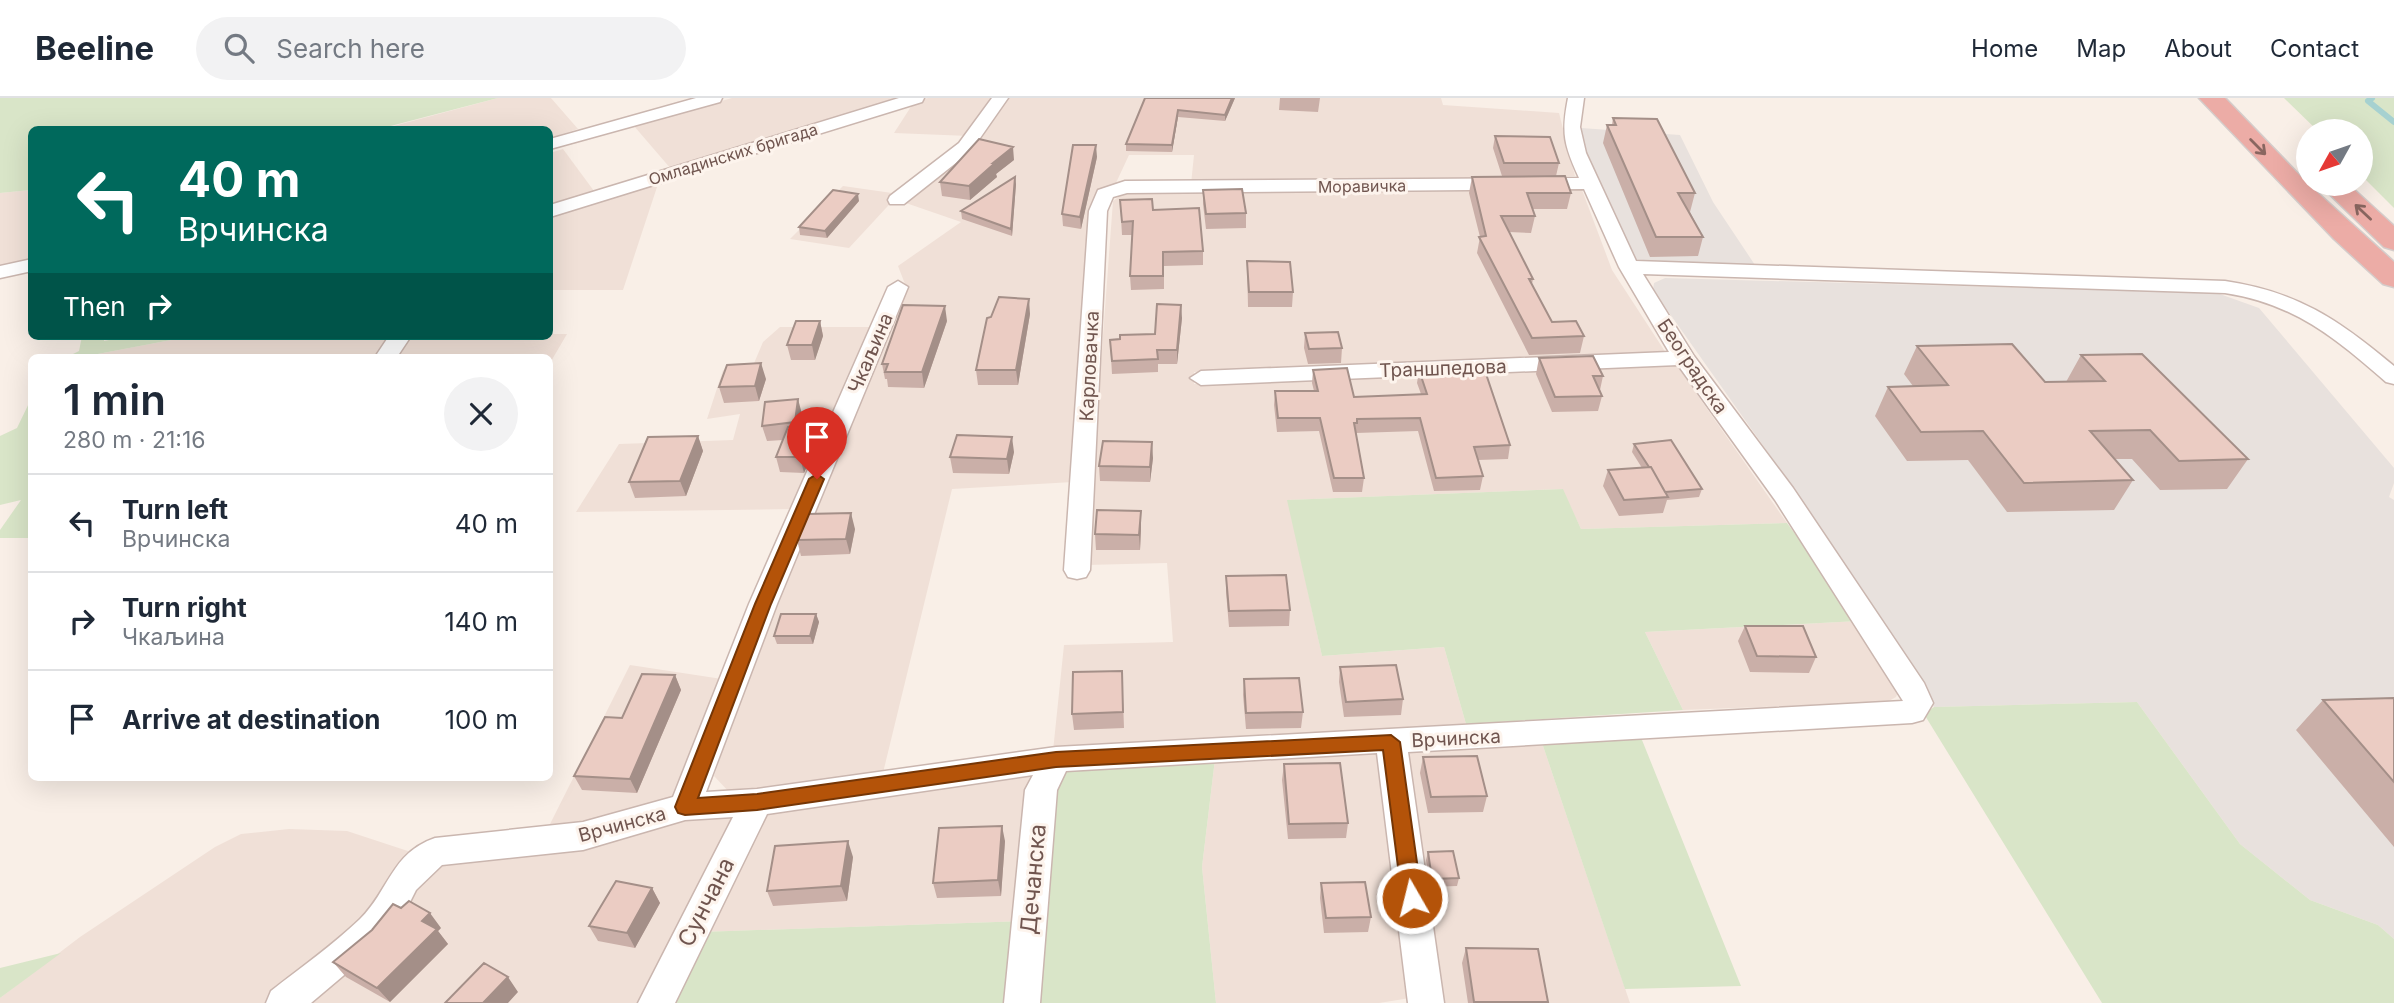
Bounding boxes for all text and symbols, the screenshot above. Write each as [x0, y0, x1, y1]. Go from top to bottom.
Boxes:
search box [196, 17, 686, 80]
text: Beeline [35, 28, 154, 68]
icon: search [220, 29, 258, 67]
text: Search here [276, 33, 425, 64]
text: Home [1971, 34, 2038, 63]
text: Map [2076, 34, 2126, 63]
text: About [2164, 34, 2232, 63]
text: Contact [2270, 34, 2359, 63]
street label: Омладинских бригада [646, 119, 820, 189]
north arrow [2296, 119, 2373, 196]
map controls [2296, 119, 2373, 196]
one-way arrow [2249, 139, 2266, 156]
text: 40 m [178, 150, 301, 209]
icon: left [63, 154, 154, 245]
street label: Моравичка [1318, 175, 1406, 197]
one-way arrow [2355, 204, 2372, 221]
text: Врчинска [178, 210, 329, 249]
icon: right [140, 287, 178, 325]
text: Then [63, 291, 126, 322]
street label: Чкаљина [843, 310, 898, 397]
street label: Карловачка [1075, 310, 1104, 422]
street label: Београдска [1652, 314, 1733, 418]
street label: Траншпедова [1379, 355, 1507, 382]
text: 1 min [63, 374, 166, 425]
button: close [444, 377, 518, 451]
pin [787, 407, 847, 479]
icon: arrive [798, 418, 836, 456]
text: 280 m · 21:16 [63, 426, 206, 454]
text: Turn left [122, 494, 228, 525]
icon: left [63, 504, 101, 542]
text: 40 m [455, 508, 518, 539]
text: Врчинска [122, 525, 230, 553]
text: Turn right [122, 592, 247, 623]
icon: right [63, 602, 101, 640]
text: 140 m [444, 606, 518, 637]
text: Чкаљина [122, 623, 225, 651]
icon: arrive [63, 700, 101, 738]
text: Arrive at destination [122, 704, 381, 735]
text: 100 m [445, 704, 518, 735]
street label: Врчинска [1411, 725, 1501, 752]
street label: Врчинска [576, 802, 668, 847]
street label: Дечанска [1014, 823, 1052, 935]
street label: Сунчана [672, 853, 740, 951]
position arrow [1375, 861, 1449, 935]

